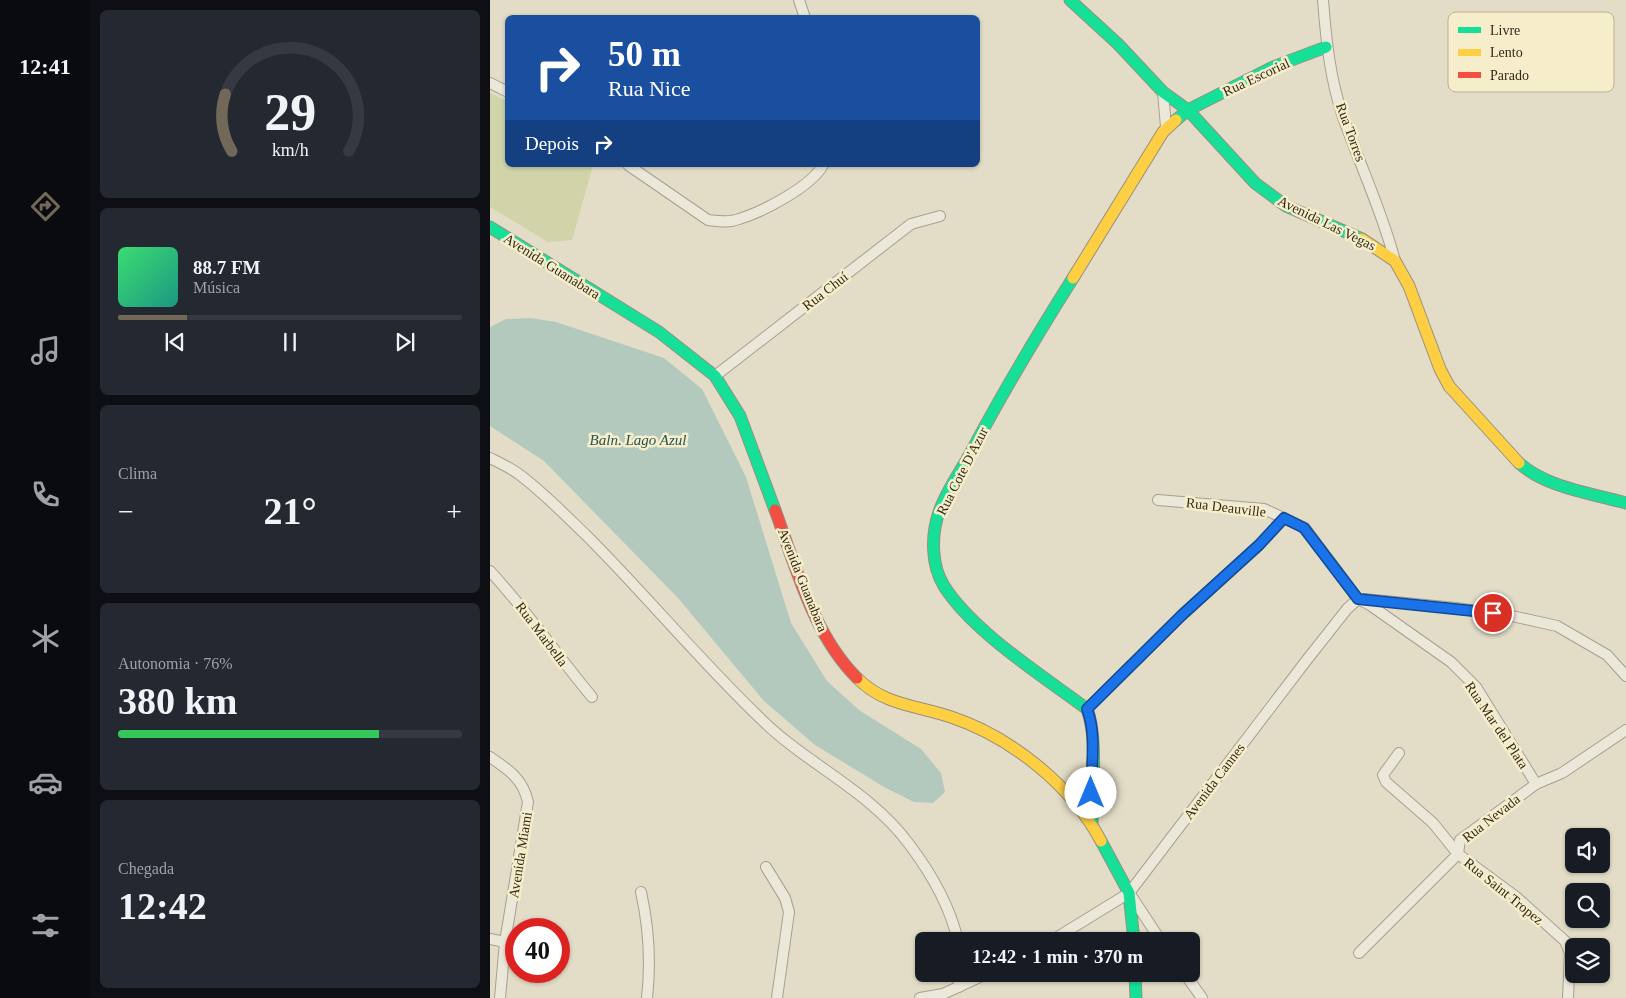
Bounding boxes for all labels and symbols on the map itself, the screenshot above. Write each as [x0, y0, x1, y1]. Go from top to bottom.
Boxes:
legend [1448, 12, 1614, 92]
text: Livre [1490, 23, 1520, 38]
text: Lento [1490, 45, 1523, 60]
street label: Rua Escorial [1220, 55, 1292, 99]
text: Parado [1490, 68, 1529, 83]
street label: Rua Torres [1333, 101, 1368, 164]
street label: Avenida Las Vegas [1275, 193, 1378, 254]
street label: Avenida Guanabara [501, 231, 603, 302]
street label: Rua Chuí [800, 269, 851, 314]
street label: Rua Cote D'Azur [934, 424, 991, 518]
water label: Baln. Lago Azul [590, 432, 686, 448]
street label: Rua Deauville [1185, 495, 1267, 520]
street label: Avenida Guanabara [775, 526, 830, 635]
pin [1472, 592, 1514, 634]
street label: Rua Marbella [513, 599, 571, 670]
street label: Rua Mar del Plata [1462, 679, 1532, 772]
street label: Avenida Cannes [1181, 740, 1248, 822]
position arrow [1064, 766, 1116, 818]
street label: Rua Nevada [1460, 791, 1524, 845]
street label: Avenida Miami [506, 811, 535, 899]
street label: Rua Saint Tropez [1461, 855, 1546, 928]
speed limit sign: 40 [505, 918, 570, 983]

